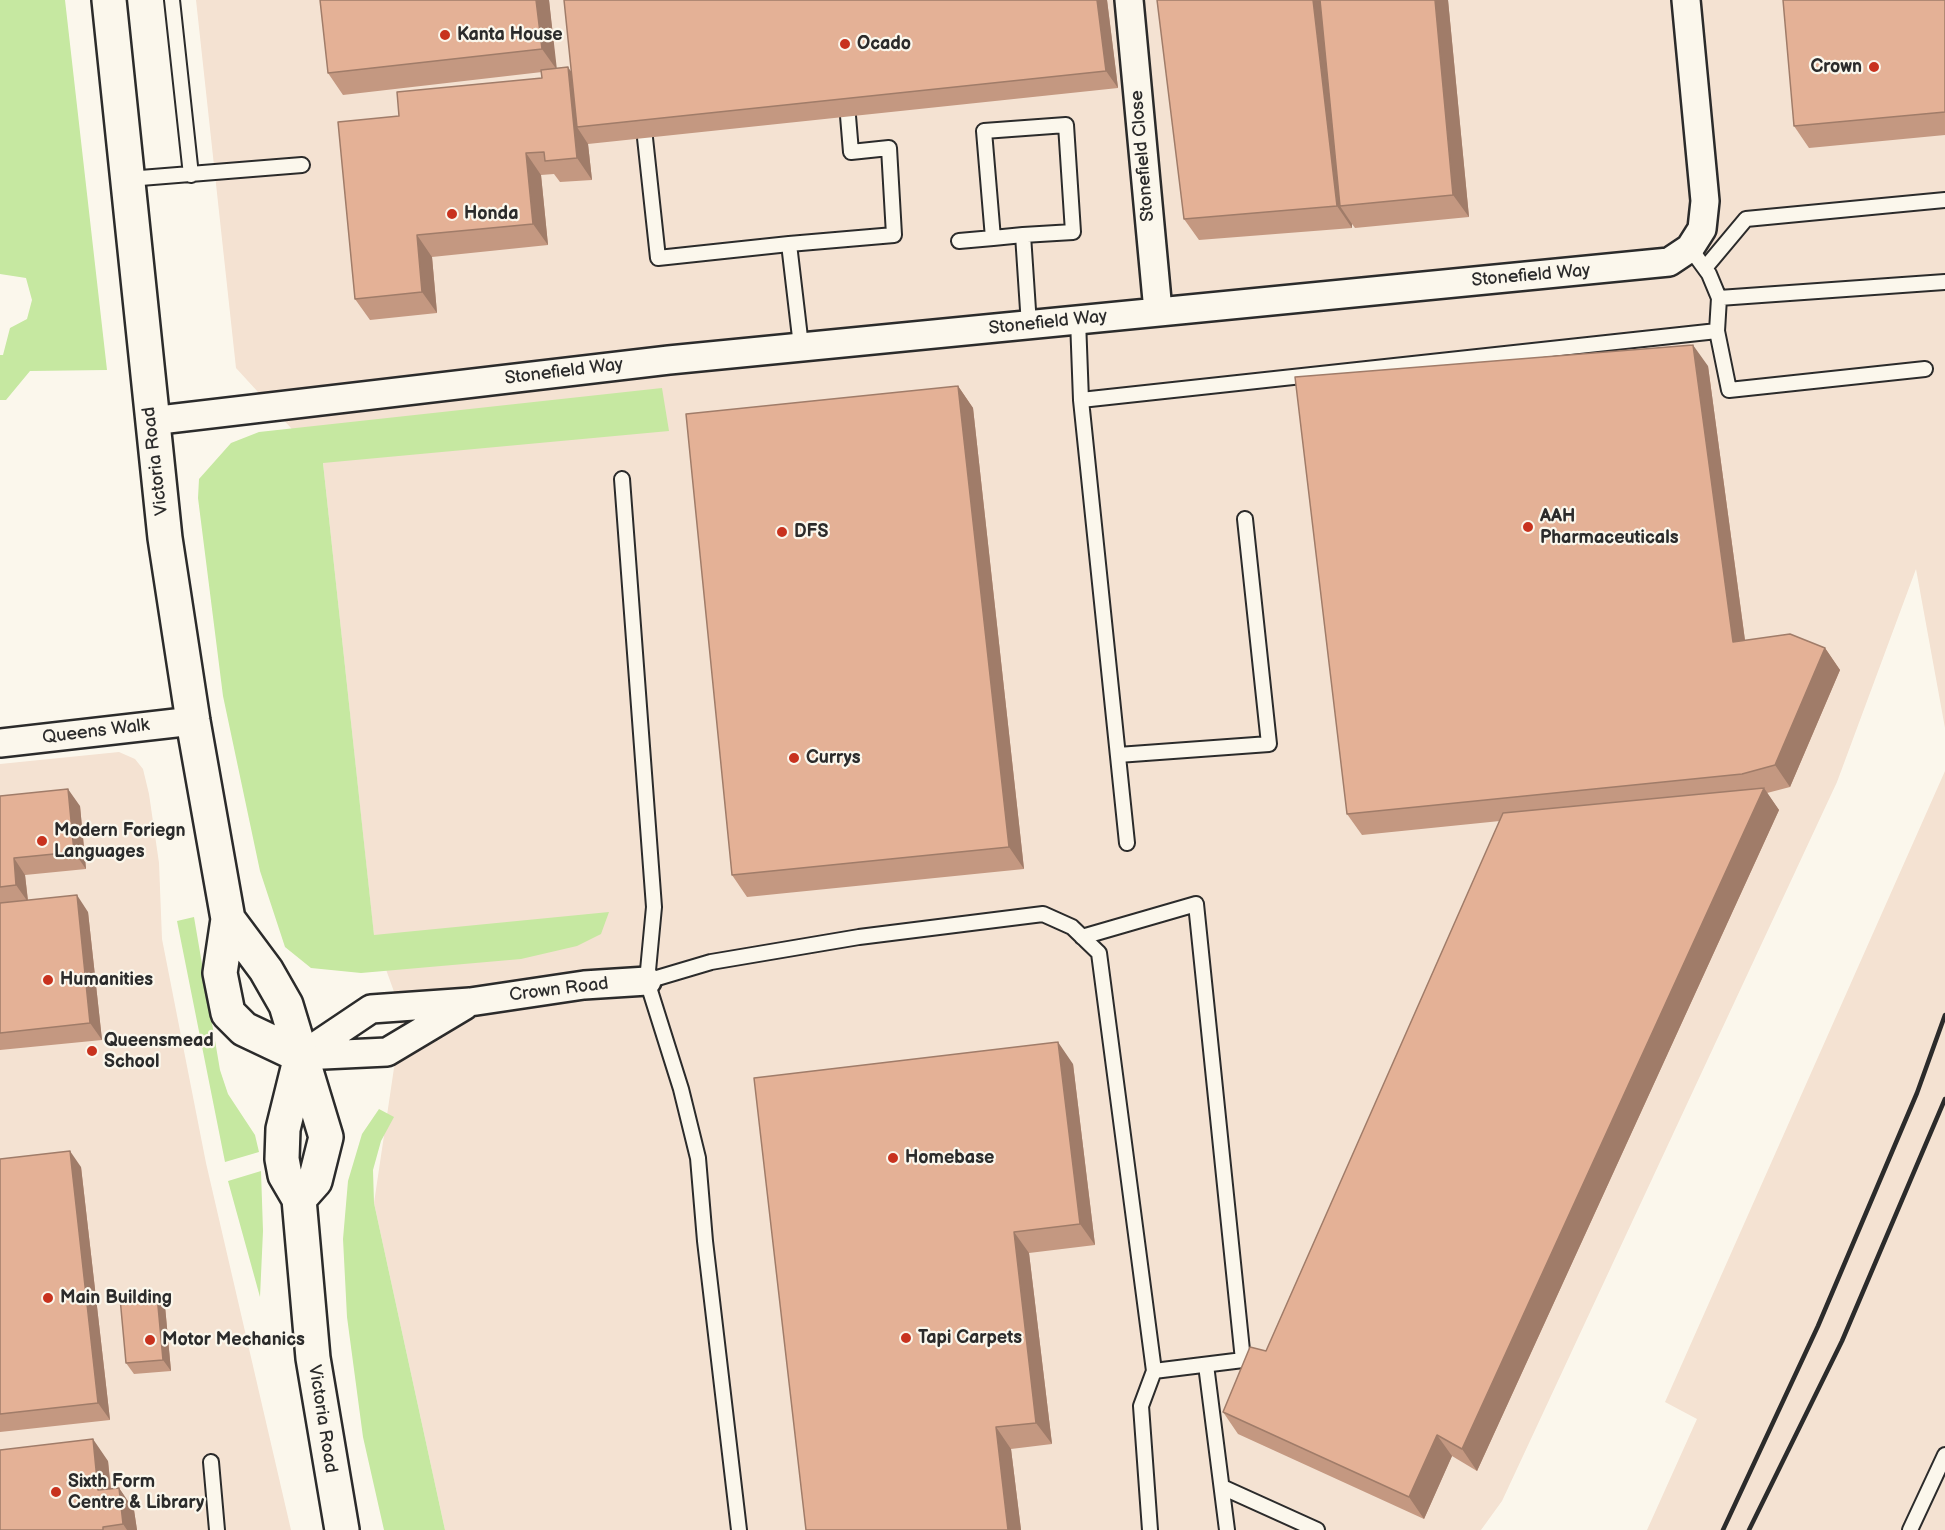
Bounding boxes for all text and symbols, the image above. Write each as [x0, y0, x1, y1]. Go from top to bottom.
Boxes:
place label: Kanta House [457, 24, 563, 46]
marker: Kanta House [438, 28, 452, 42]
place label: Ocado [857, 33, 911, 55]
marker: Ocado [838, 37, 852, 51]
place label: Crown [1810, 56, 1862, 78]
marker: Crown [1867, 60, 1881, 74]
street label: Stonefield Close [1126, 89, 1160, 223]
place label: Honda [464, 203, 518, 225]
marker: Honda [445, 207, 459, 221]
street label: Stonefield Way [1471, 260, 1591, 292]
street label: Stonefield Way [988, 306, 1108, 340]
street label: Stonefield Way [504, 354, 624, 390]
street label: Victoria Road [139, 405, 173, 517]
place label: AAH Pharmaceuticals [1540, 506, 1679, 548]
marker: AAH Pharmaceuticals [1521, 520, 1535, 534]
place label: DFS [794, 521, 828, 543]
marker: DFS [775, 525, 789, 539]
street label: Queens Walk [41, 715, 151, 749]
place label: Currys [806, 747, 861, 769]
marker: Currys [787, 751, 801, 765]
place label: Modern Foriegn Languages [54, 820, 186, 862]
marker: Modern Foriegn Languages [35, 834, 49, 848]
place label: Humanities [60, 969, 153, 991]
marker: Humanities [41, 973, 55, 987]
street label: Crown Road [508, 973, 610, 1007]
place label: Queensmead School [104, 1030, 214, 1072]
marker: Queensmead School [85, 1044, 99, 1058]
place label: Homebase [905, 1147, 994, 1169]
marker: Homebase [886, 1151, 900, 1165]
place label: Main Building [60, 1287, 172, 1309]
marker: Main Building [41, 1291, 55, 1305]
place label: Tapi Carpets [918, 1327, 1022, 1349]
place label: Motor Mechanics [162, 1329, 305, 1351]
marker: Tapi Carpets [899, 1331, 913, 1345]
marker: Motor Mechanics [143, 1333, 157, 1347]
street label: Victoria Road [303, 1363, 341, 1475]
place label: Sixth Form Centre & Library [68, 1471, 204, 1514]
marker: Sixth Form Centre & Library [49, 1485, 63, 1499]

